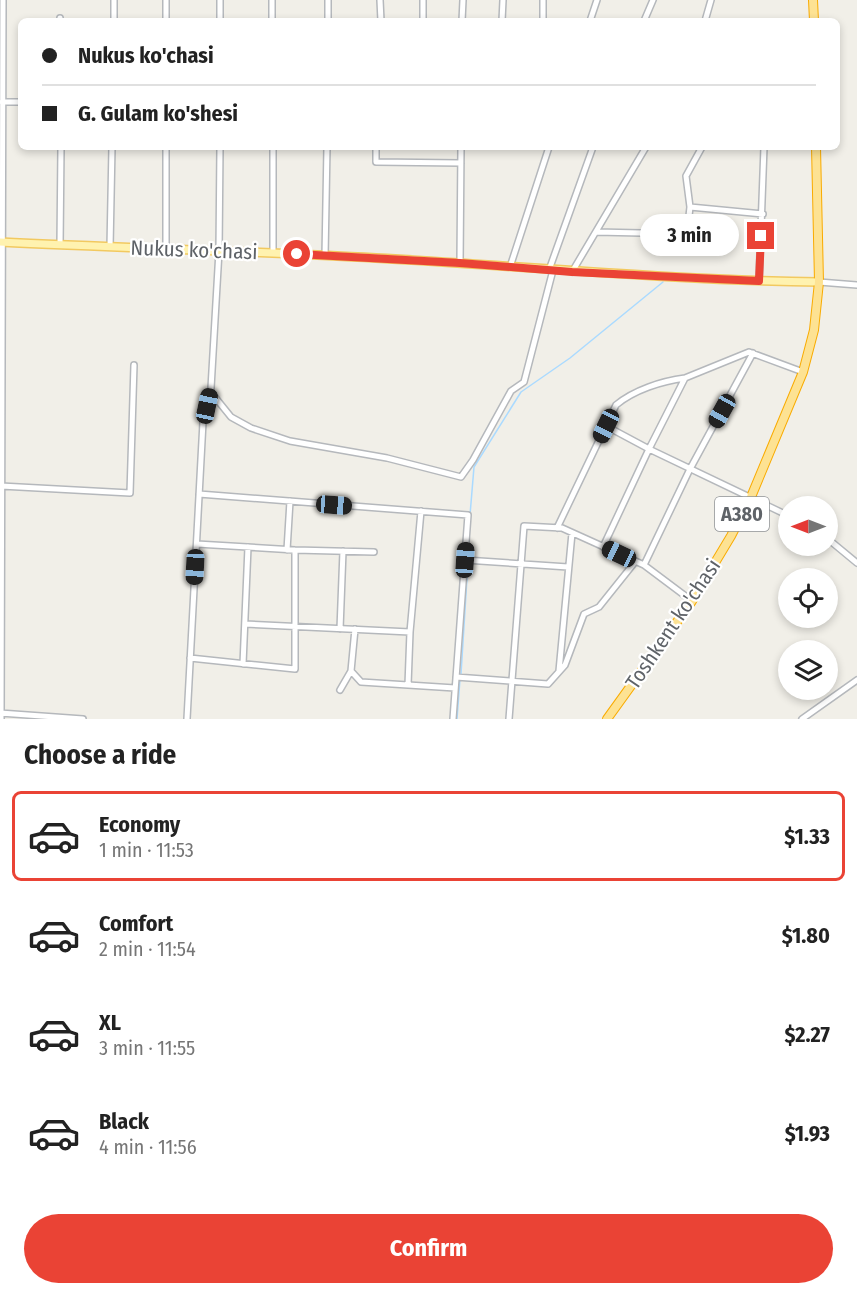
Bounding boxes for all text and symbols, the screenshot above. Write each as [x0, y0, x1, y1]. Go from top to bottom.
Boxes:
text: Nukus ko'chasi [78, 42, 214, 69]
text: G. Gulam ko'shesi [78, 100, 238, 127]
callout: 3 min [641, 215, 740, 257]
route end [747, 222, 774, 249]
text: 3 min [667, 223, 712, 247]
street label: Nukus ko'chasi [130, 235, 258, 265]
route start [283, 240, 310, 267]
car [194, 387, 220, 425]
car [705, 391, 739, 431]
car [590, 406, 622, 446]
car [315, 495, 353, 515]
north arrow [778, 496, 838, 556]
map controls [778, 496, 838, 700]
road number: A380 [715, 497, 769, 531]
car [599, 538, 639, 570]
car [455, 541, 475, 579]
car [185, 549, 205, 585]
street label: Toshkent ko'chasi [620, 554, 726, 694]
button: locate [778, 568, 838, 628]
button: layers [778, 640, 838, 700]
text: Choose a ride [24, 739, 176, 771]
icon: car [27, 809, 81, 863]
text: Economy [99, 811, 180, 838]
text: $1.33 [784, 823, 830, 850]
text: 1 min · 11:53 [99, 838, 194, 862]
icon: car [27, 908, 81, 962]
text: Comfort [99, 910, 173, 937]
text: $1.80 [782, 922, 830, 949]
text: 2 min · 11:54 [99, 937, 196, 961]
icon: car [27, 1007, 81, 1061]
text: XL [99, 1009, 121, 1036]
text: $2.27 [785, 1021, 830, 1048]
text: 3 min · 11:55 [99, 1036, 195, 1060]
icon: car [27, 1106, 81, 1160]
text: Black [99, 1108, 149, 1135]
text: $1.93 [785, 1120, 830, 1147]
text: 4 min · 11:56 [99, 1135, 197, 1159]
button: Confirm [24, 1214, 833, 1283]

